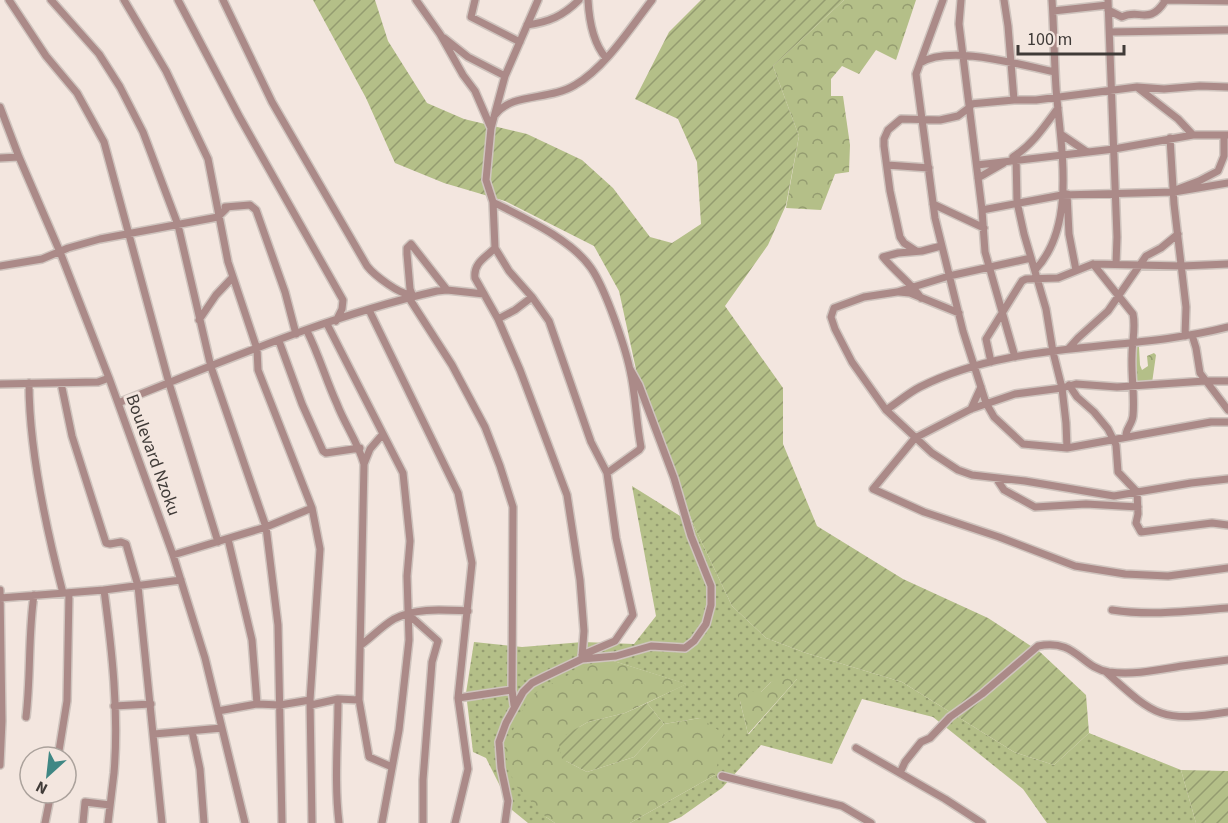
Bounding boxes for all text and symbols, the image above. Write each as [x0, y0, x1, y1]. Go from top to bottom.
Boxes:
scale bar [1018, 18, 1124, 56]
text: 100 m [1027, 27, 1072, 52]
street label: Boulevard Nzoku [119, 391, 187, 519]
north arrow [18, 745, 78, 805]
text: N [32, 775, 51, 800]

